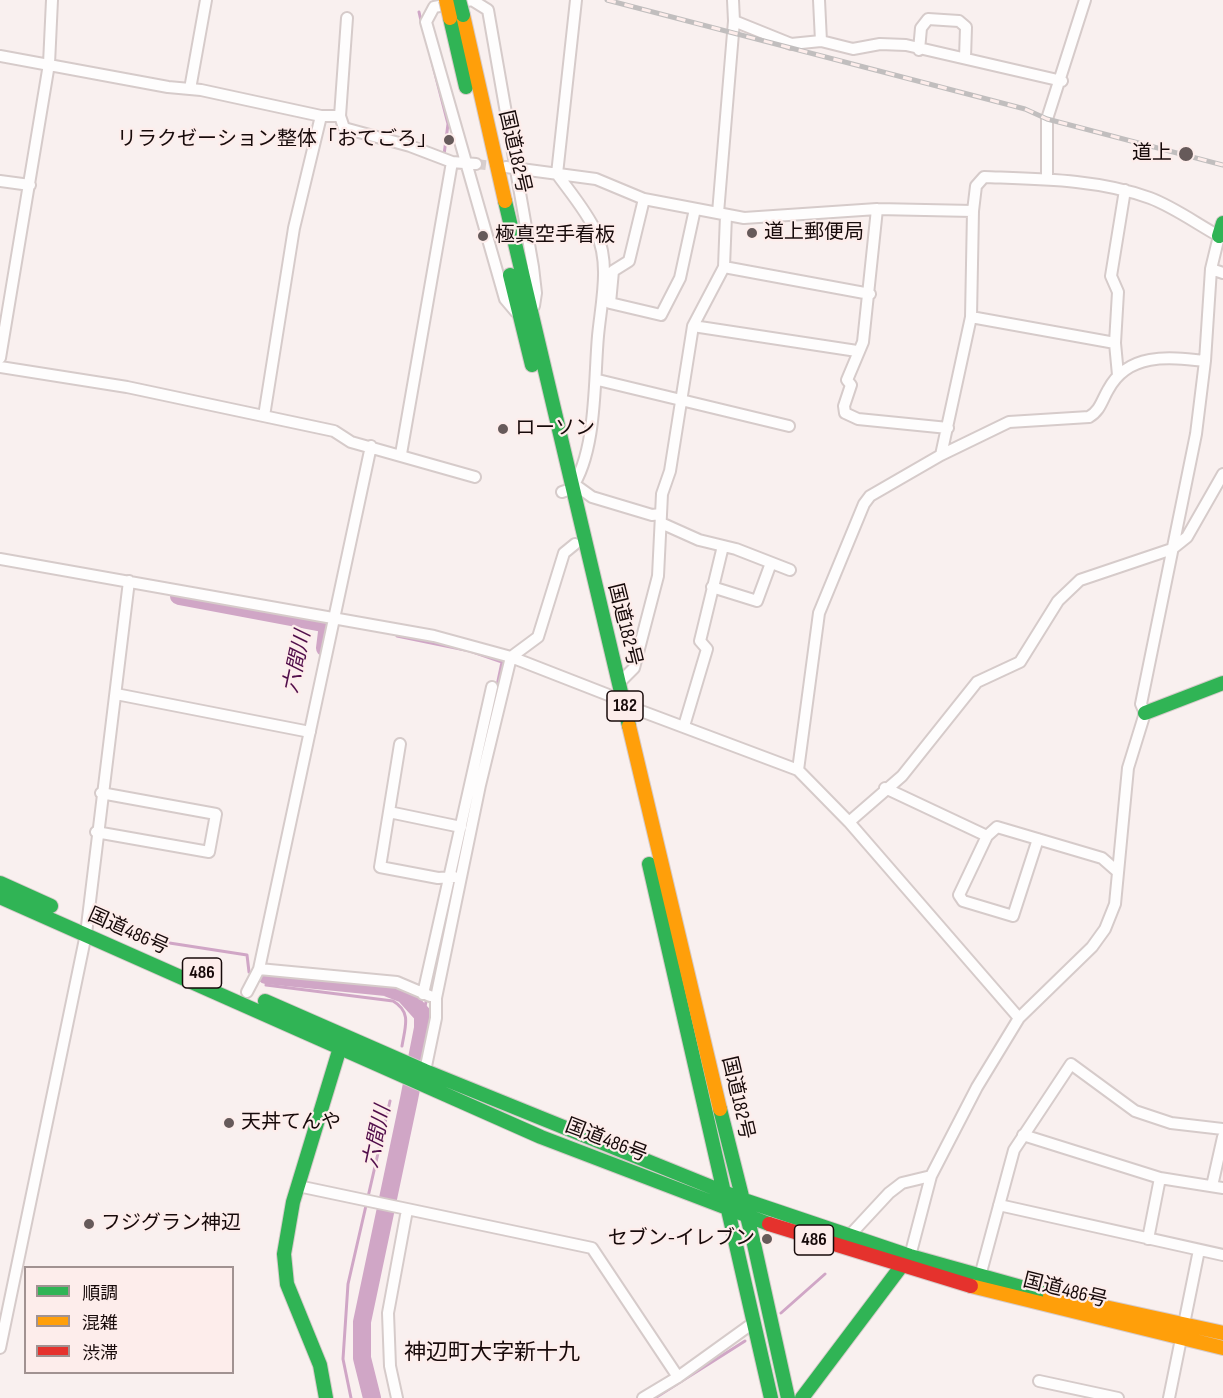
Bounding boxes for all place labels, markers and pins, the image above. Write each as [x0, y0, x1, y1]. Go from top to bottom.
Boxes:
place label: リラクゼーション整体「おてごろ」 [117, 128, 437, 152]
marker: リラクゼーション整体「おてごろ」 [442, 133, 456, 147]
place label: 道上 [1132, 142, 1172, 166]
marker: 道上 [1177, 145, 1195, 163]
place label: 道上郵便局 [764, 221, 864, 245]
place label: 極真空手看板 [495, 224, 615, 248]
marker: 道上郵便局 [745, 226, 759, 240]
marker: 極真空手看板 [476, 229, 490, 243]
place label: ローソン [515, 417, 595, 441]
marker: ローソン [496, 422, 510, 436]
place label: 天丼てんや [241, 1111, 341, 1135]
marker: 天丼てんや [222, 1116, 236, 1130]
place label: フジグラン神辺 [101, 1212, 241, 1236]
marker: フジグラン神辺 [82, 1217, 96, 1231]
place label: セブン-イレブン [608, 1227, 755, 1251]
marker: セブン-イレブン [760, 1232, 774, 1246]

